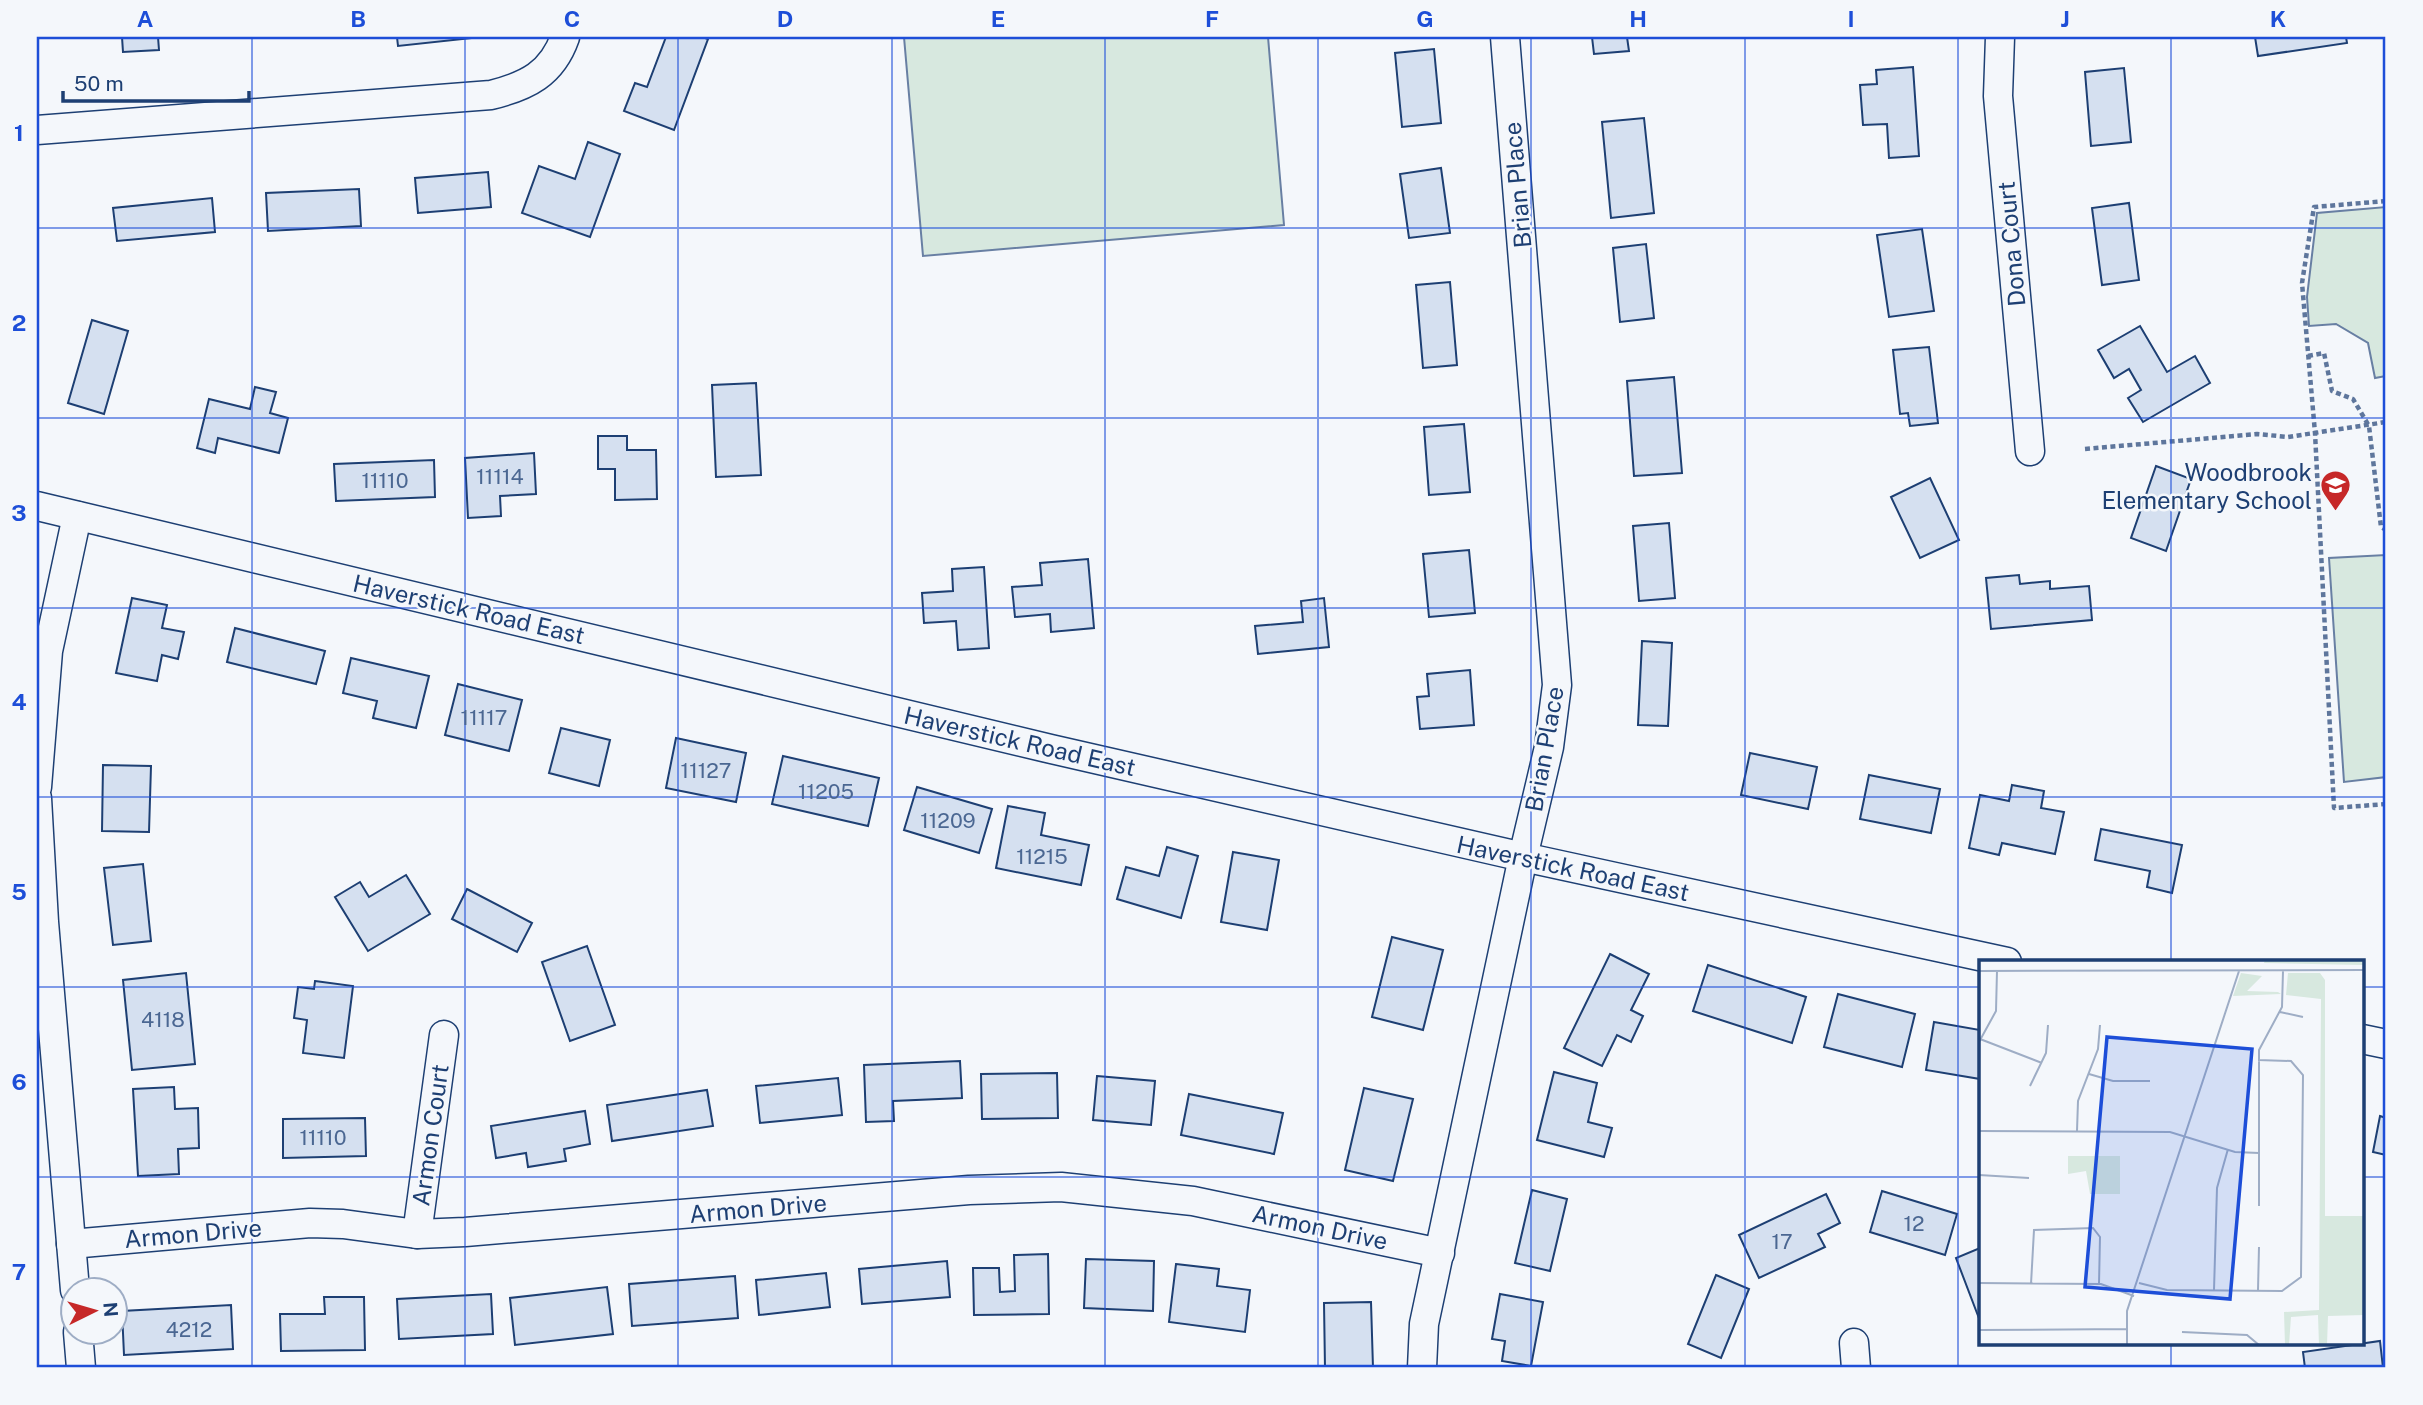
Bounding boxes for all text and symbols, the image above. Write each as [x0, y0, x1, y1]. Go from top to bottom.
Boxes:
text: A [137, 5, 154, 32]
text: B [350, 5, 366, 32]
text: C [564, 5, 580, 32]
text: D [777, 5, 793, 32]
text: E [991, 5, 1005, 32]
text: F [1205, 5, 1219, 32]
text: G [1416, 5, 1434, 32]
text: H [1629, 5, 1647, 32]
text: I [1847, 5, 1855, 32]
text: J [2060, 5, 2070, 32]
text: K [2270, 5, 2286, 32]
scale bar [63, 60, 248, 104]
text: 50 m [74, 71, 124, 96]
text: 1 [14, 119, 24, 146]
street label: Brian Place [1498, 121, 1536, 249]
street label: Dona Court [1992, 180, 2030, 308]
text: 2 [12, 309, 26, 336]
place label: Woodbrook Elementary School [2101, 458, 2312, 514]
house number: 11114 [476, 464, 524, 489]
house number: 11110 [361, 468, 409, 493]
school or university icon: Woodbrook Elementary School [2318, 469, 2352, 513]
text: 3 [11, 499, 27, 526]
street label: Haverstick Road East [350, 569, 588, 649]
street label: Brian Place [1519, 684, 1569, 814]
text: 4 [11, 688, 27, 715]
street label: Haverstick Road East [901, 701, 1139, 781]
house number: 11117 [461, 705, 507, 730]
house number: 11127 [681, 758, 731, 783]
house number: 11205 [798, 779, 854, 804]
house number: 11209 [920, 808, 976, 833]
street label: Haverstick Road East [1454, 830, 1692, 906]
house number: 11215 [1016, 844, 1068, 869]
text: 5 [11, 878, 27, 905]
inset map [1979, 960, 2364, 1346]
house number: 4118 [141, 1007, 185, 1032]
street label: Armon Court [406, 1062, 454, 1208]
text: 6 [11, 1068, 27, 1095]
house number: 11110 [299, 1125, 347, 1150]
street label: Armon Drive [688, 1188, 828, 1228]
street label: Armon Drive [1250, 1199, 1390, 1255]
house number: 12 [1903, 1211, 1925, 1236]
street label: Armon Drive [123, 1213, 263, 1253]
house number: 17 [1771, 1229, 1793, 1254]
text: 7 [12, 1258, 26, 1285]
north arrow [60, 1276, 130, 1346]
text: N [99, 1301, 123, 1318]
house number: 4212 [166, 1317, 212, 1342]

